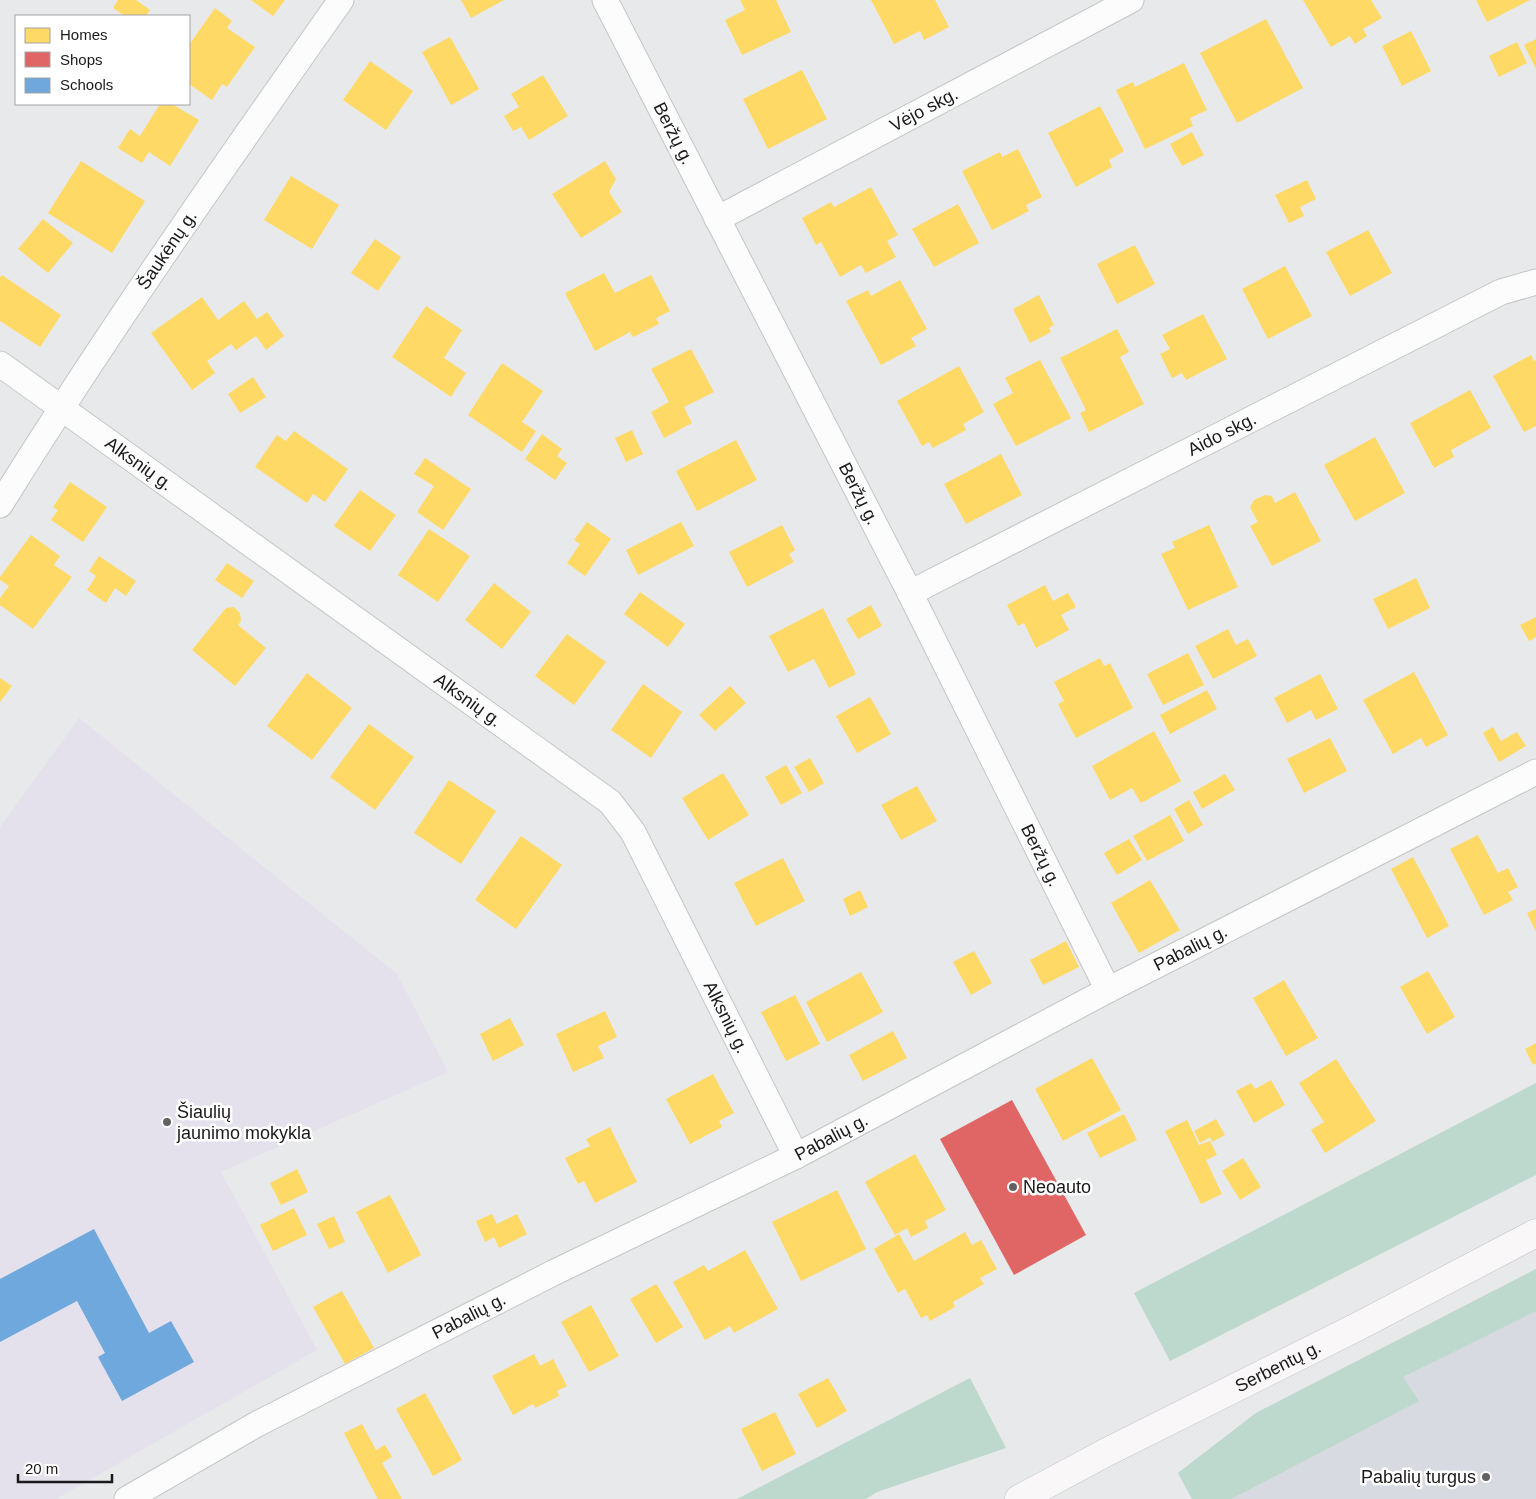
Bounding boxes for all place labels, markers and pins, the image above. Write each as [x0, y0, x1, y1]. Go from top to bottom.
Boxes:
place label: Šiaulių jaunimo mokykla [176, 1101, 312, 1143]
marker: Šiaulių jaunimo mokykla [161, 1116, 173, 1128]
place label: Neoauto [1023, 1177, 1091, 1197]
marker: Neoauto [1007, 1181, 1019, 1193]
place label: Pabalių turgus [1361, 1467, 1476, 1487]
marker: Pabalių turgus [1480, 1471, 1492, 1483]

